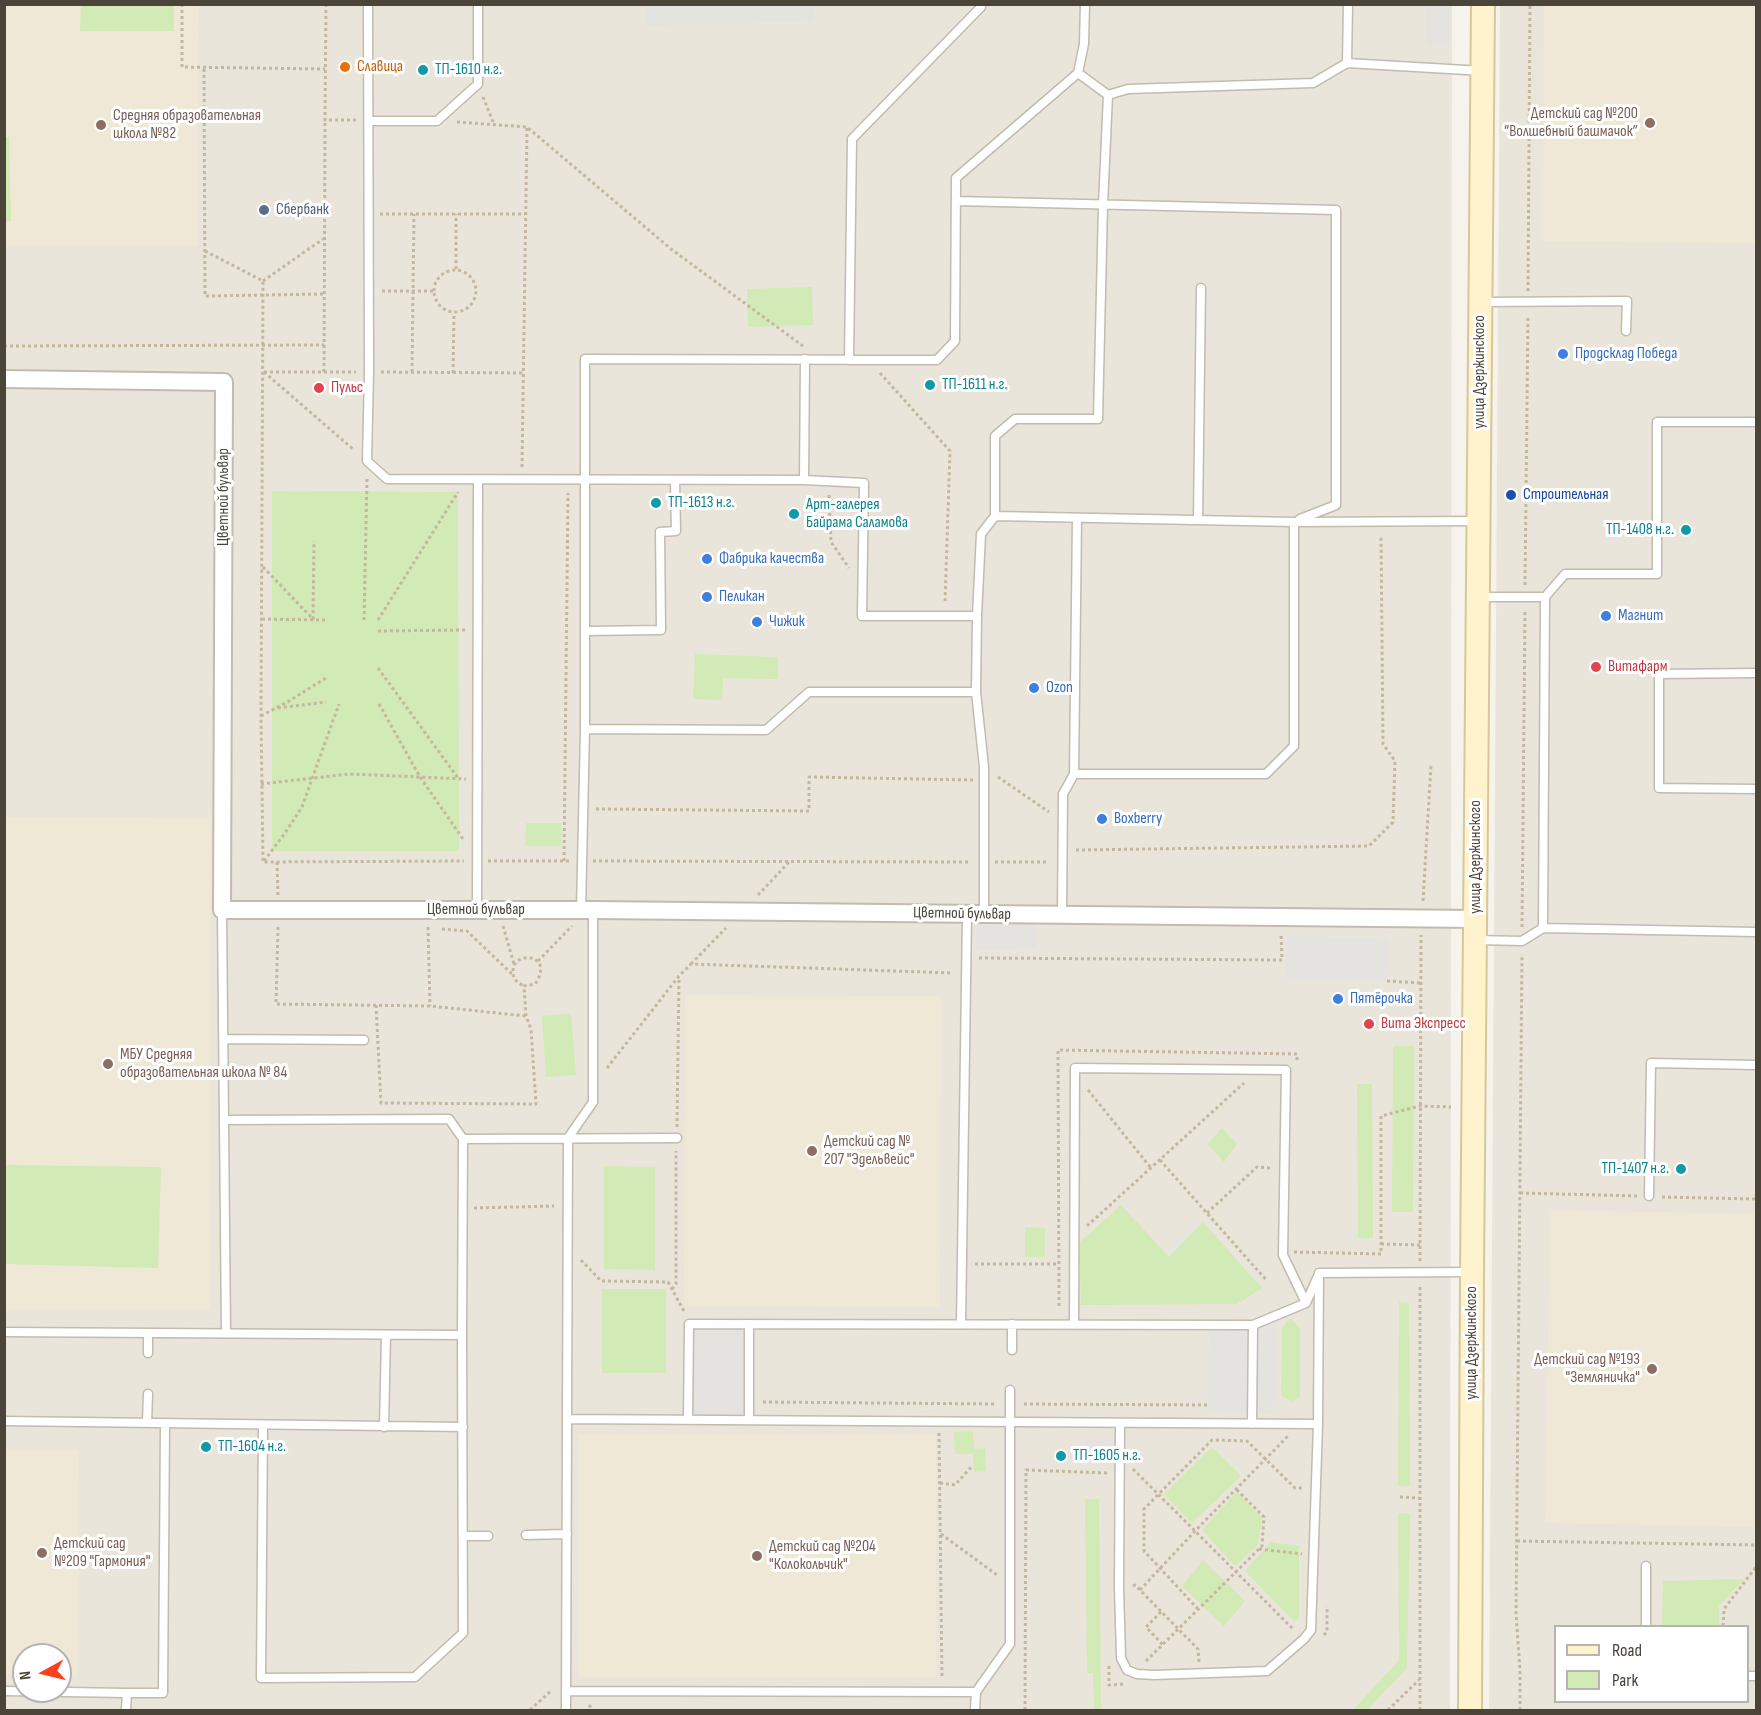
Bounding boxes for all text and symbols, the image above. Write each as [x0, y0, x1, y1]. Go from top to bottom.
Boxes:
place label: Славица [357, 57, 403, 77]
marker: Славица [338, 60, 352, 74]
place label: ТП-1610 н.г. [435, 60, 502, 80]
marker: ТП-1610 н.г. [416, 63, 430, 77]
place label: Детский сад №200 “Волшебный башмачок” [1504, 104, 1638, 142]
place label: Средняя образовательная школа №82 [113, 106, 261, 144]
marker: Детский сад №200 “Волшебный башмачок” [1643, 116, 1657, 130]
marker: Средняя образовательная школа №82 [94, 118, 108, 132]
place label: Сбербанк [276, 200, 329, 220]
marker: Сбербанк [257, 203, 271, 217]
street label: улица Дзержинского [1470, 315, 1490, 429]
place label: Продсклад Победа [1575, 344, 1677, 364]
marker: Продсклад Победа [1556, 347, 1570, 361]
place label: ТП-1611 н.г. [942, 375, 1007, 395]
place label: Пульс [331, 378, 363, 398]
marker: ТП-1611 н.г. [923, 378, 937, 392]
marker: Пульс [312, 381, 326, 395]
street label: Цветной бульвар [214, 448, 234, 546]
place label: Строительная [1523, 485, 1609, 505]
marker: Строительная [1504, 488, 1518, 502]
place label: ТП-1613 н.г. [668, 493, 735, 513]
place label: Арт-галерея Байрама Саламова [806, 495, 908, 533]
marker: ТП-1613 н.г. [649, 496, 663, 510]
marker: Арт-галерея Байрама Саламова [787, 507, 801, 521]
place label: ТП-1408 н.г. [1606, 520, 1674, 540]
marker: ТП-1408 н.г. [1679, 523, 1693, 537]
place label: Фабрика качества [719, 549, 824, 569]
marker: Фабрика качества [700, 552, 714, 566]
place label: Пеликан [719, 587, 765, 607]
marker: Пеликан [700, 590, 714, 604]
place label: Магнит [1618, 606, 1663, 626]
marker: Магнит [1599, 609, 1613, 623]
place label: Чижик [769, 612, 805, 632]
marker: Чижик [750, 615, 764, 629]
place label: Витафарм [1608, 657, 1667, 677]
marker: Витафарм [1589, 660, 1603, 674]
place label: Ozon [1046, 678, 1073, 698]
marker: Ozon [1027, 681, 1041, 695]
street label: улица Дзержинского [1466, 800, 1486, 914]
place label: Boxberry [1114, 809, 1162, 829]
marker: Boxberry [1095, 812, 1109, 826]
street label: Цветной бульвар [427, 900, 525, 920]
street label: Цветной бульвар [913, 904, 1011, 924]
place label: Пятёрочка [1350, 989, 1413, 1009]
marker: Пятёрочка [1331, 992, 1345, 1006]
place label: Вита Экспресс [1381, 1014, 1466, 1034]
marker: Вита Экспресс [1362, 1017, 1376, 1031]
place label: МБУ Средняя образовательная школа № 84 [120, 1045, 287, 1083]
marker: МБУ Средняя образовательная школа № 84 [101, 1057, 115, 1071]
place label: Детский сад № 207 "Эдельвейс" [824, 1132, 915, 1170]
marker: Детский сад № 207 "Эдельвейс" [805, 1144, 819, 1158]
place label: ТП-1407 н.г. [1602, 1159, 1669, 1179]
marker: ТП-1407 н.г. [1674, 1162, 1688, 1176]
street label: улица Дзержинского [1462, 1286, 1482, 1400]
place label: Детский сад №193 "Земляничка" [1534, 1350, 1640, 1388]
marker: Детский сад №193 "Земляничка" [1645, 1362, 1659, 1376]
place label: ТП-1604 н.г. [218, 1437, 286, 1457]
marker: ТП-1604 н.г. [199, 1440, 213, 1454]
place label: ТП-1605 н.г. [1073, 1446, 1141, 1466]
marker: ТП-1605 н.г. [1054, 1449, 1068, 1463]
place label: Детский сад №209 "Гармония" [54, 1534, 150, 1572]
place label: Детский сад №204 "Колокольчик" [769, 1537, 876, 1575]
marker: Детский сад №209 "Гармония" [35, 1546, 49, 1560]
marker: Детский сад №204 "Колокольчик" [750, 1549, 764, 1563]
legend [1554, 1625, 1749, 1703]
text: Road [1612, 1640, 1642, 1661]
north arrow [12, 1643, 72, 1703]
text: N [16, 1670, 36, 1681]
text: Park [1612, 1670, 1638, 1691]

